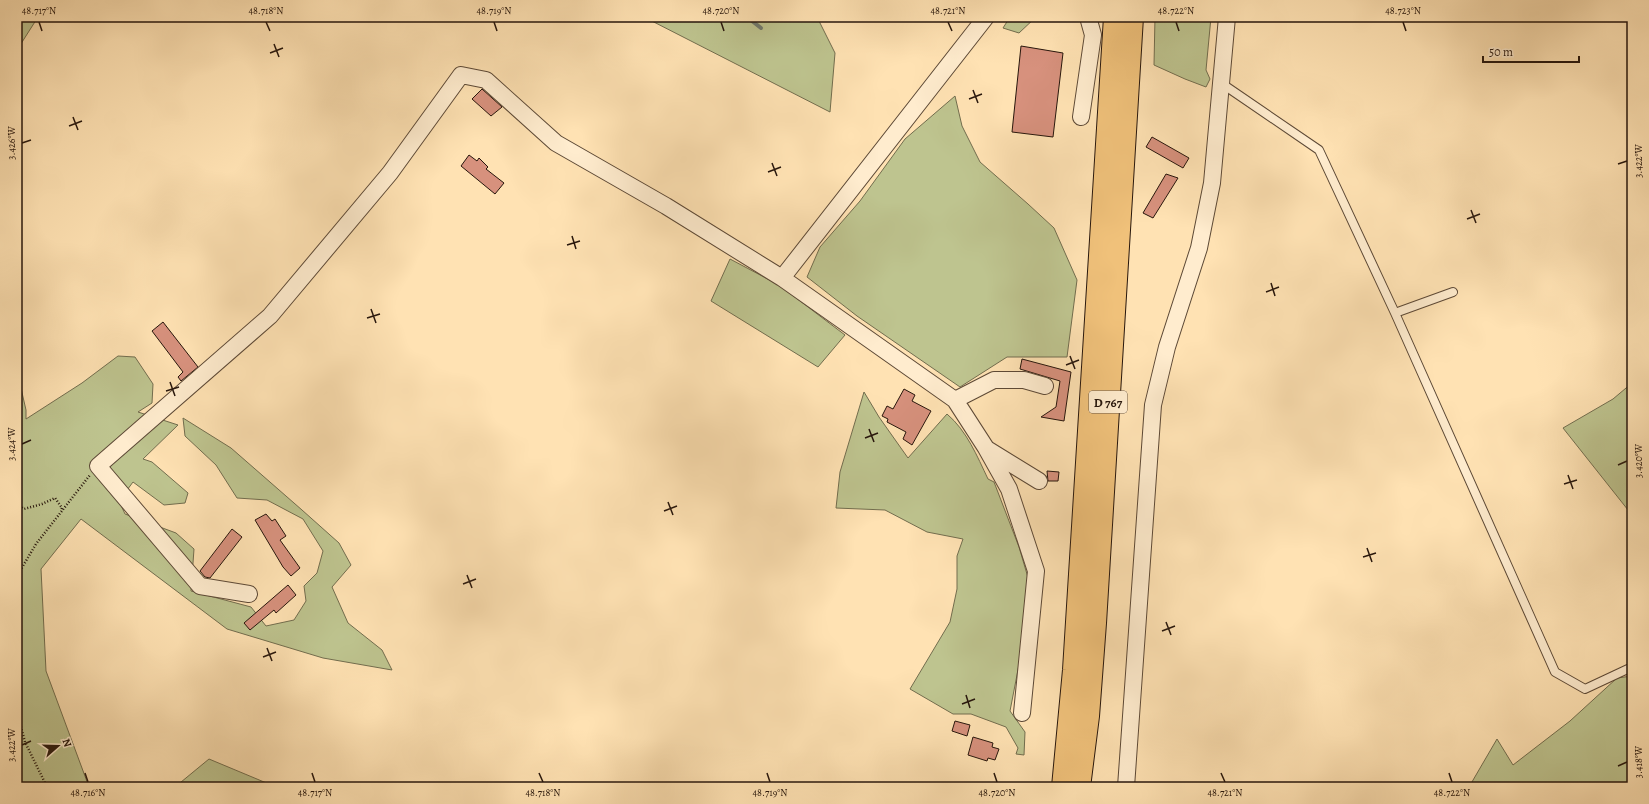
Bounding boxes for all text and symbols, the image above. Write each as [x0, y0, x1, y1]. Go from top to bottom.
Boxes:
text: 48.717°N [22, 4, 56, 17]
text: 48.718°N [248, 4, 284, 17]
text: 48.719°N [477, 4, 511, 17]
text: 48.720°N [703, 4, 739, 17]
text: 48.721°N [930, 4, 966, 17]
text: 48.722°N [1158, 4, 1194, 17]
text: 48.723°N [1385, 4, 1421, 17]
scale bar [1483, 38, 1579, 64]
text: 50 m [1489, 44, 1513, 60]
text: 3.426°W [5, 126, 18, 160]
text: 3.422°W [1632, 144, 1645, 178]
road number: D 767 [1089, 391, 1127, 413]
text: 3.424°W [5, 427, 18, 461]
text: 3.420°W [1632, 443, 1645, 478]
north arrow [38, 726, 78, 766]
text: 3.422°W [5, 728, 18, 762]
text: N [59, 736, 75, 749]
text: 3.418°W [1632, 745, 1645, 778]
text: 48.716°N [71, 786, 105, 799]
text: 48.717°N [298, 786, 332, 799]
text: 48.718°N [525, 786, 561, 799]
text: 48.719°N [753, 786, 787, 799]
text: 48.720°N [979, 786, 1015, 799]
text: 48.721°N [1207, 786, 1243, 799]
text: 48.722°N [1434, 786, 1470, 799]

